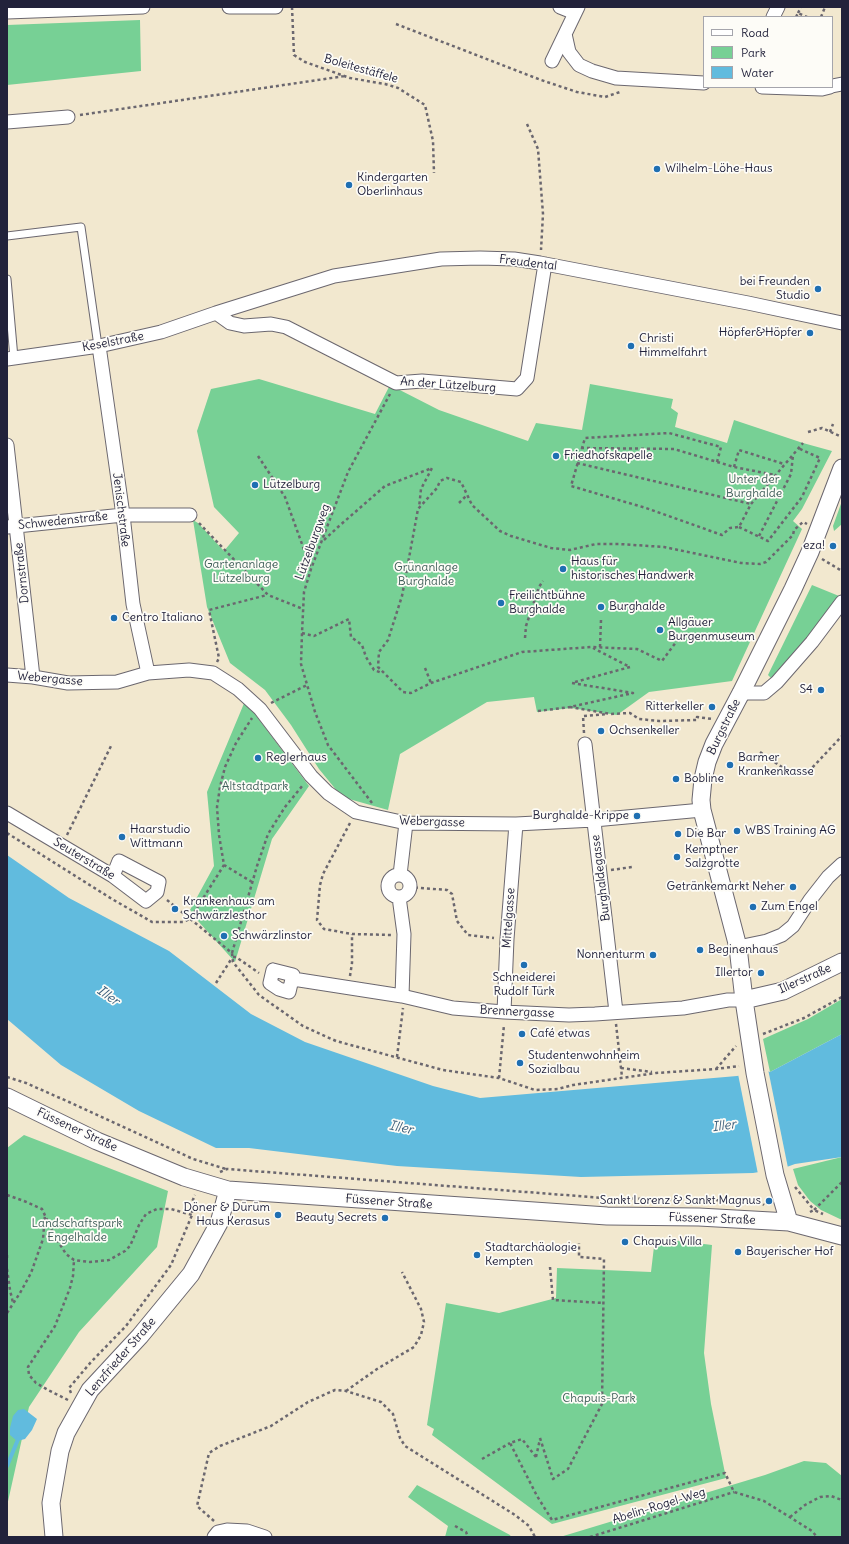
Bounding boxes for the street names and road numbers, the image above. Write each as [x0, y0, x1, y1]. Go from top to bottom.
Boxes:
street label: Boleitestäffele [322, 52, 400, 86]
street label: Freudental [498, 252, 558, 274]
street label: Keselstraße [81, 329, 145, 355]
street label: An der Lützelburg [400, 374, 496, 396]
street label: Jenischstraße [109, 472, 133, 548]
street label: Lützelburgweg [293, 502, 333, 582]
street label: Schwedenstraße [17, 509, 109, 533]
street label: Dornstraße [12, 542, 32, 604]
street label: Webergasse [17, 669, 83, 689]
street label: Burgstraße [704, 697, 744, 757]
street label: Webergasse [399, 814, 465, 830]
street label: Burghaldegasse [589, 834, 613, 922]
street label: Seuterstraße [50, 835, 118, 883]
street label: Mittelgasse [500, 887, 518, 949]
street label: Illerstraße [776, 961, 834, 997]
street label: Brennergasse [479, 1003, 555, 1021]
street label: Füssener Straße [35, 1105, 119, 1155]
street label: Füssener Straße [345, 1192, 433, 1212]
street label: Füssener Straße [668, 1210, 756, 1228]
street label: Lenzfrieder Straße [83, 1315, 159, 1399]
street label: Abelin-Rogel-Weg [611, 1485, 707, 1527]

